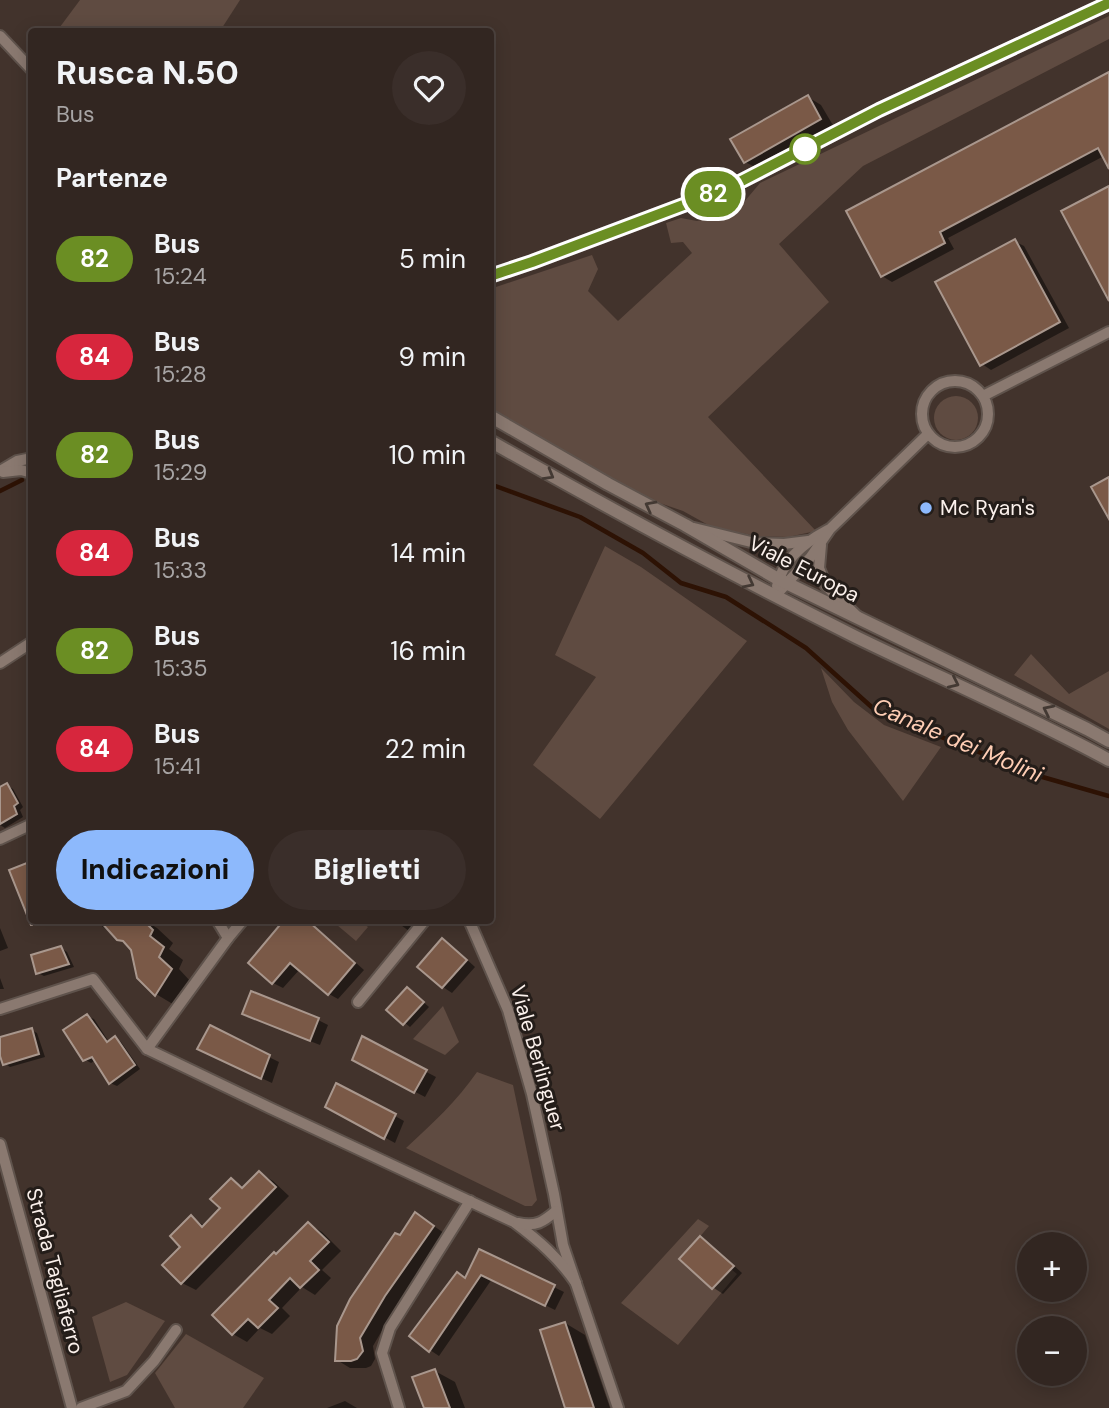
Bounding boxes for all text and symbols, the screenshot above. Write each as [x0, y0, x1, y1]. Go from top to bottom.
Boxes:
text: Rusca N.50 [56, 51, 239, 94]
button: heart [392, 51, 466, 125]
text: Bus [56, 99, 95, 129]
unlabelled marker [790, 134, 820, 164]
text: Partenze [56, 161, 168, 195]
line badge: 82 [682, 171, 744, 217]
text: 82 [699, 178, 727, 209]
text: Bus [154, 227, 200, 261]
text: 5 min [399, 242, 466, 276]
text: 82 [80, 243, 109, 274]
text: 15:24 [154, 261, 207, 291]
text: Bus [154, 325, 200, 359]
text: 9 min [398, 340, 466, 374]
text: 84 [79, 341, 110, 372]
text: 15:28 [154, 359, 207, 389]
text: Bus [154, 423, 200, 457]
text: 10 min [389, 438, 466, 472]
text: 82 [80, 439, 109, 470]
text: 15:29 [154, 457, 207, 487]
one-way arrow [542, 466, 555, 479]
place label: Mc Ryan's [940, 494, 1035, 522]
marker: Mc Ryan's [918, 500, 934, 516]
one-way arrow [644, 501, 657, 515]
text: Bus [154, 521, 200, 555]
street label: Viale Europa [744, 529, 864, 609]
text: 14 min [391, 536, 466, 570]
text: 84 [79, 537, 110, 568]
text: 15:33 [154, 555, 207, 585]
one-way arrow [742, 574, 754, 588]
text: Bus [154, 619, 200, 653]
text: 16 min [390, 634, 466, 668]
text: 82 [80, 635, 109, 666]
text: 15:35 [154, 653, 207, 683]
one-way arrow [946, 675, 959, 689]
water label: Canale dei Molini [868, 691, 1048, 790]
one-way arrow [1043, 704, 1055, 718]
text: Bus [154, 717, 200, 751]
text: 22 min [385, 732, 466, 766]
text: 84 [79, 733, 110, 764]
text: 15:41 [154, 751, 201, 781]
button: Indicazioni [56, 830, 254, 910]
button: Biglietti [268, 830, 466, 910]
street label: Viale Berlinguer [504, 982, 572, 1134]
street label: Strada Tagliaferro [19, 1185, 91, 1357]
map controls [1017, 1232, 1087, 1386]
button: + [1017, 1232, 1087, 1302]
button: − [1017, 1316, 1087, 1386]

